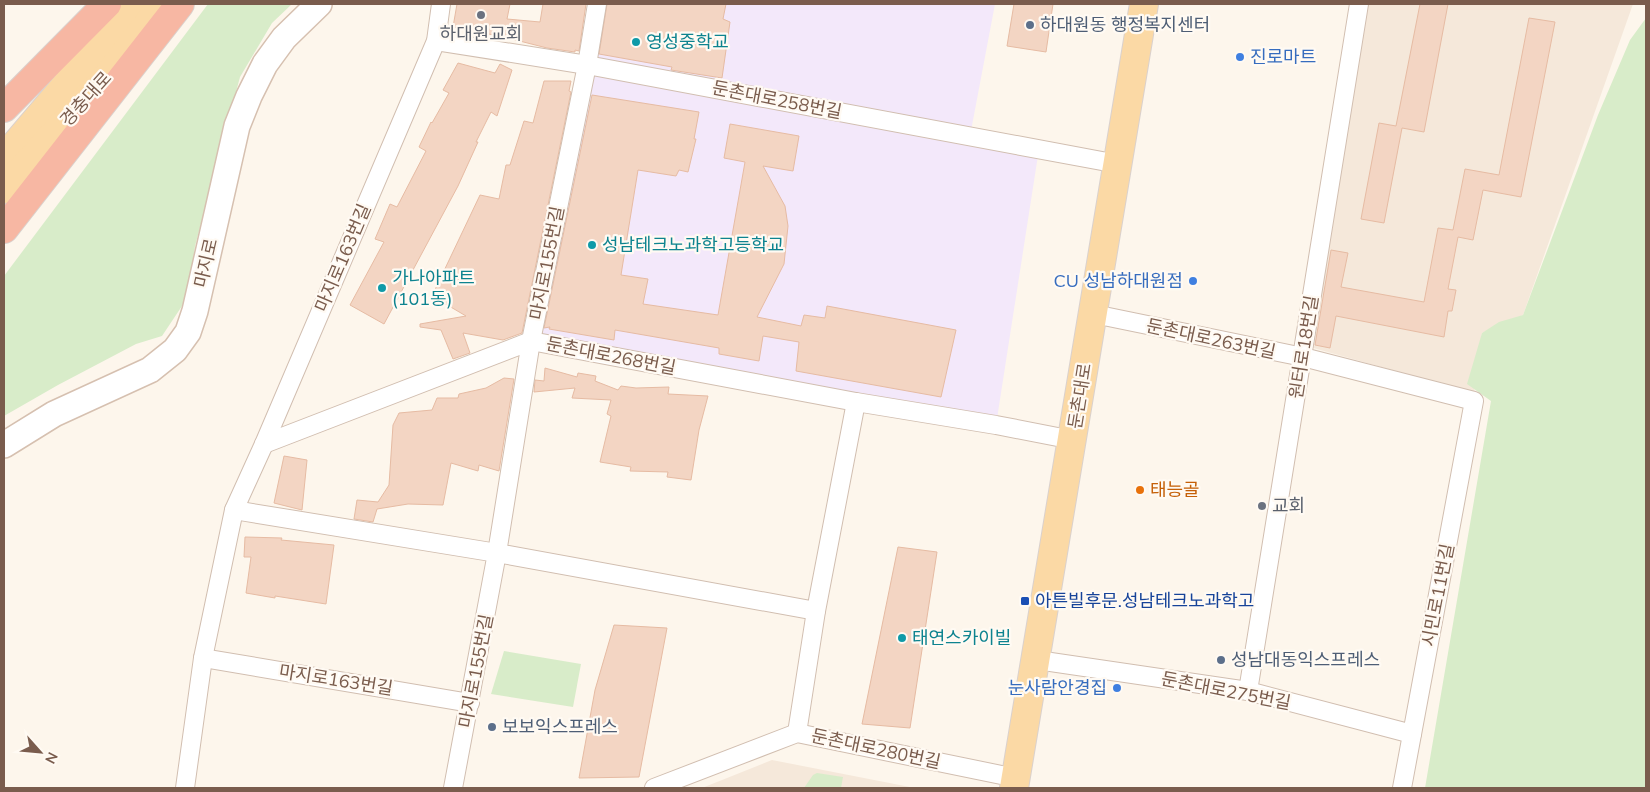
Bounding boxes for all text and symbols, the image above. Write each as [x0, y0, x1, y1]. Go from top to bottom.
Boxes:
marker: 하대원교회 [475, 9, 487, 21]
place label: 하대원동 행정복지센터 [1040, 13, 1210, 36]
marker: 하대원동 행정복지센터 [1024, 19, 1036, 31]
place label: 하대원교회 [440, 22, 522, 45]
place label: 영성중학교 [646, 30, 729, 53]
marker: 영성중학교 [630, 36, 642, 48]
place label: 진로마트 [1250, 45, 1316, 68]
marker: 진로마트 [1234, 51, 1246, 63]
street label: 경충대로 [55, 66, 116, 131]
street label: 둔촌대로258번길 [710, 76, 844, 123]
street label: 마지로163번길 [309, 200, 376, 315]
street label: 마지로155번길 [524, 204, 569, 322]
place label: 성남테크노과학고등학교 [602, 233, 784, 256]
street label: 마지로 [189, 236, 222, 290]
marker: 성남테크노과학고등학교 [586, 239, 598, 251]
place label: 가나아파트 (101동) [392, 266, 475, 310]
place label: CU 성남하대원점 [1053, 269, 1183, 292]
marker: CU 성남하대원점 [1187, 275, 1199, 287]
marker: 가나아파트 (101동) [376, 282, 388, 294]
street label: 원터로18번길 [1284, 294, 1323, 400]
street label: 둔촌대로263번길 [1144, 314, 1278, 363]
street label: 둔촌대로268번길 [544, 332, 678, 379]
street label: 둔촌대로 [1063, 361, 1096, 430]
place label: 태능골 [1150, 478, 1200, 501]
marker: 태능골 [1134, 484, 1146, 496]
place label: 교회 [1272, 494, 1305, 517]
marker: 교회 [1256, 500, 1268, 512]
street label: 시민로11번길 [1416, 541, 1459, 648]
place label: 아튼빌후문.성남테크노과학고 [1035, 589, 1254, 612]
marker: 아튼빌후문.성남테크노과학고 [1019, 595, 1031, 607]
street label: 마지로155번길 [453, 612, 498, 730]
place label: 태연스카이빌 [912, 626, 1011, 649]
marker: 태연스카이빌 [896, 632, 908, 644]
place label: 성남대동익스프레스 [1231, 648, 1380, 671]
marker: 성남대동익스프레스 [1215, 654, 1227, 666]
street label: 마지로163번길 [277, 659, 395, 700]
street label: 둔촌대로275번길 [1159, 667, 1293, 714]
place label: 눈사람안경집 [1008, 676, 1107, 699]
marker: 눈사람안경집 [1111, 682, 1123, 694]
place label: 보보익스프레스 [502, 715, 618, 738]
marker: 보보익스프레스 [486, 721, 498, 733]
street label: 둔촌대로280번길 [809, 724, 943, 773]
north arrow [15, 727, 65, 777]
text: N [41, 749, 62, 767]

